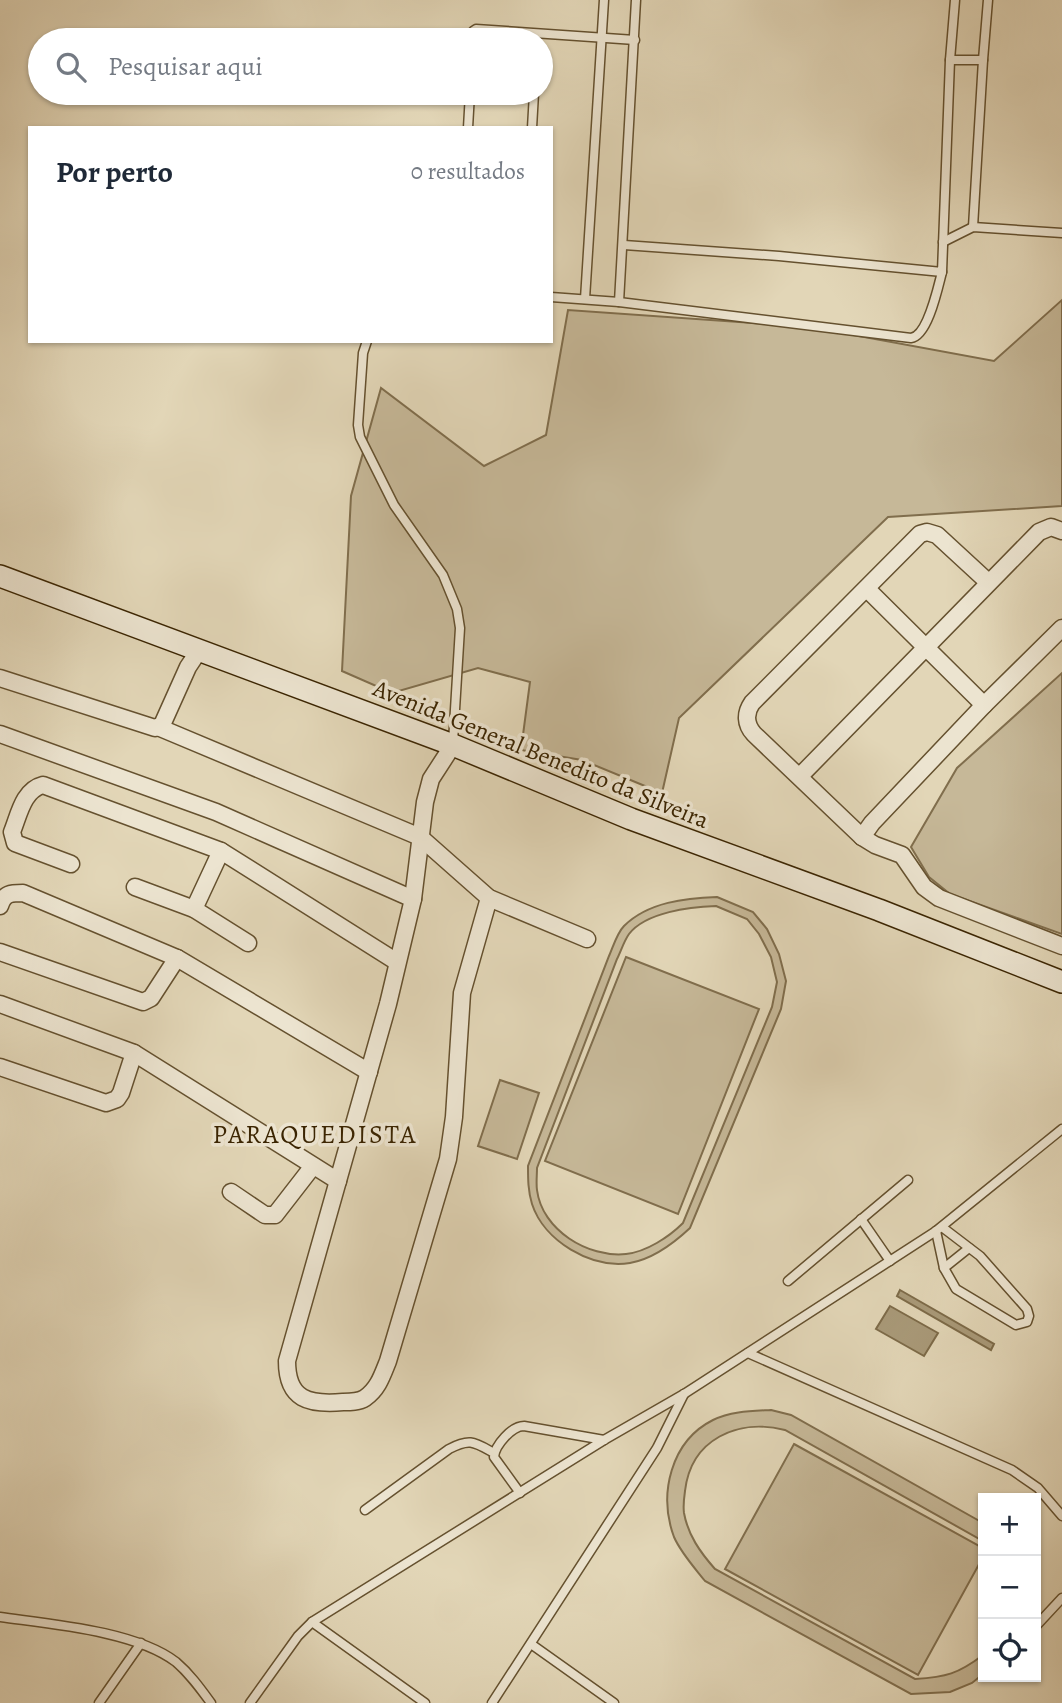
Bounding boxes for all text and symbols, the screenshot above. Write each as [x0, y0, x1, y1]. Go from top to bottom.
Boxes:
search box [28, 28, 553, 105]
icon: search [52, 48, 90, 86]
text: Pesquisar aqui [108, 49, 263, 84]
text: Por perto [56, 152, 173, 192]
text: 0 resultados [411, 156, 525, 187]
street label: Avenida General Benedito da Silveira [368, 672, 714, 836]
district label: PARAQUEDISTA [212, 1117, 418, 1152]
map controls [978, 1493, 1041, 1682]
button: + [978, 1493, 1041, 1556]
button: − [978, 1556, 1041, 1619]
button: locate [978, 1619, 1041, 1682]

